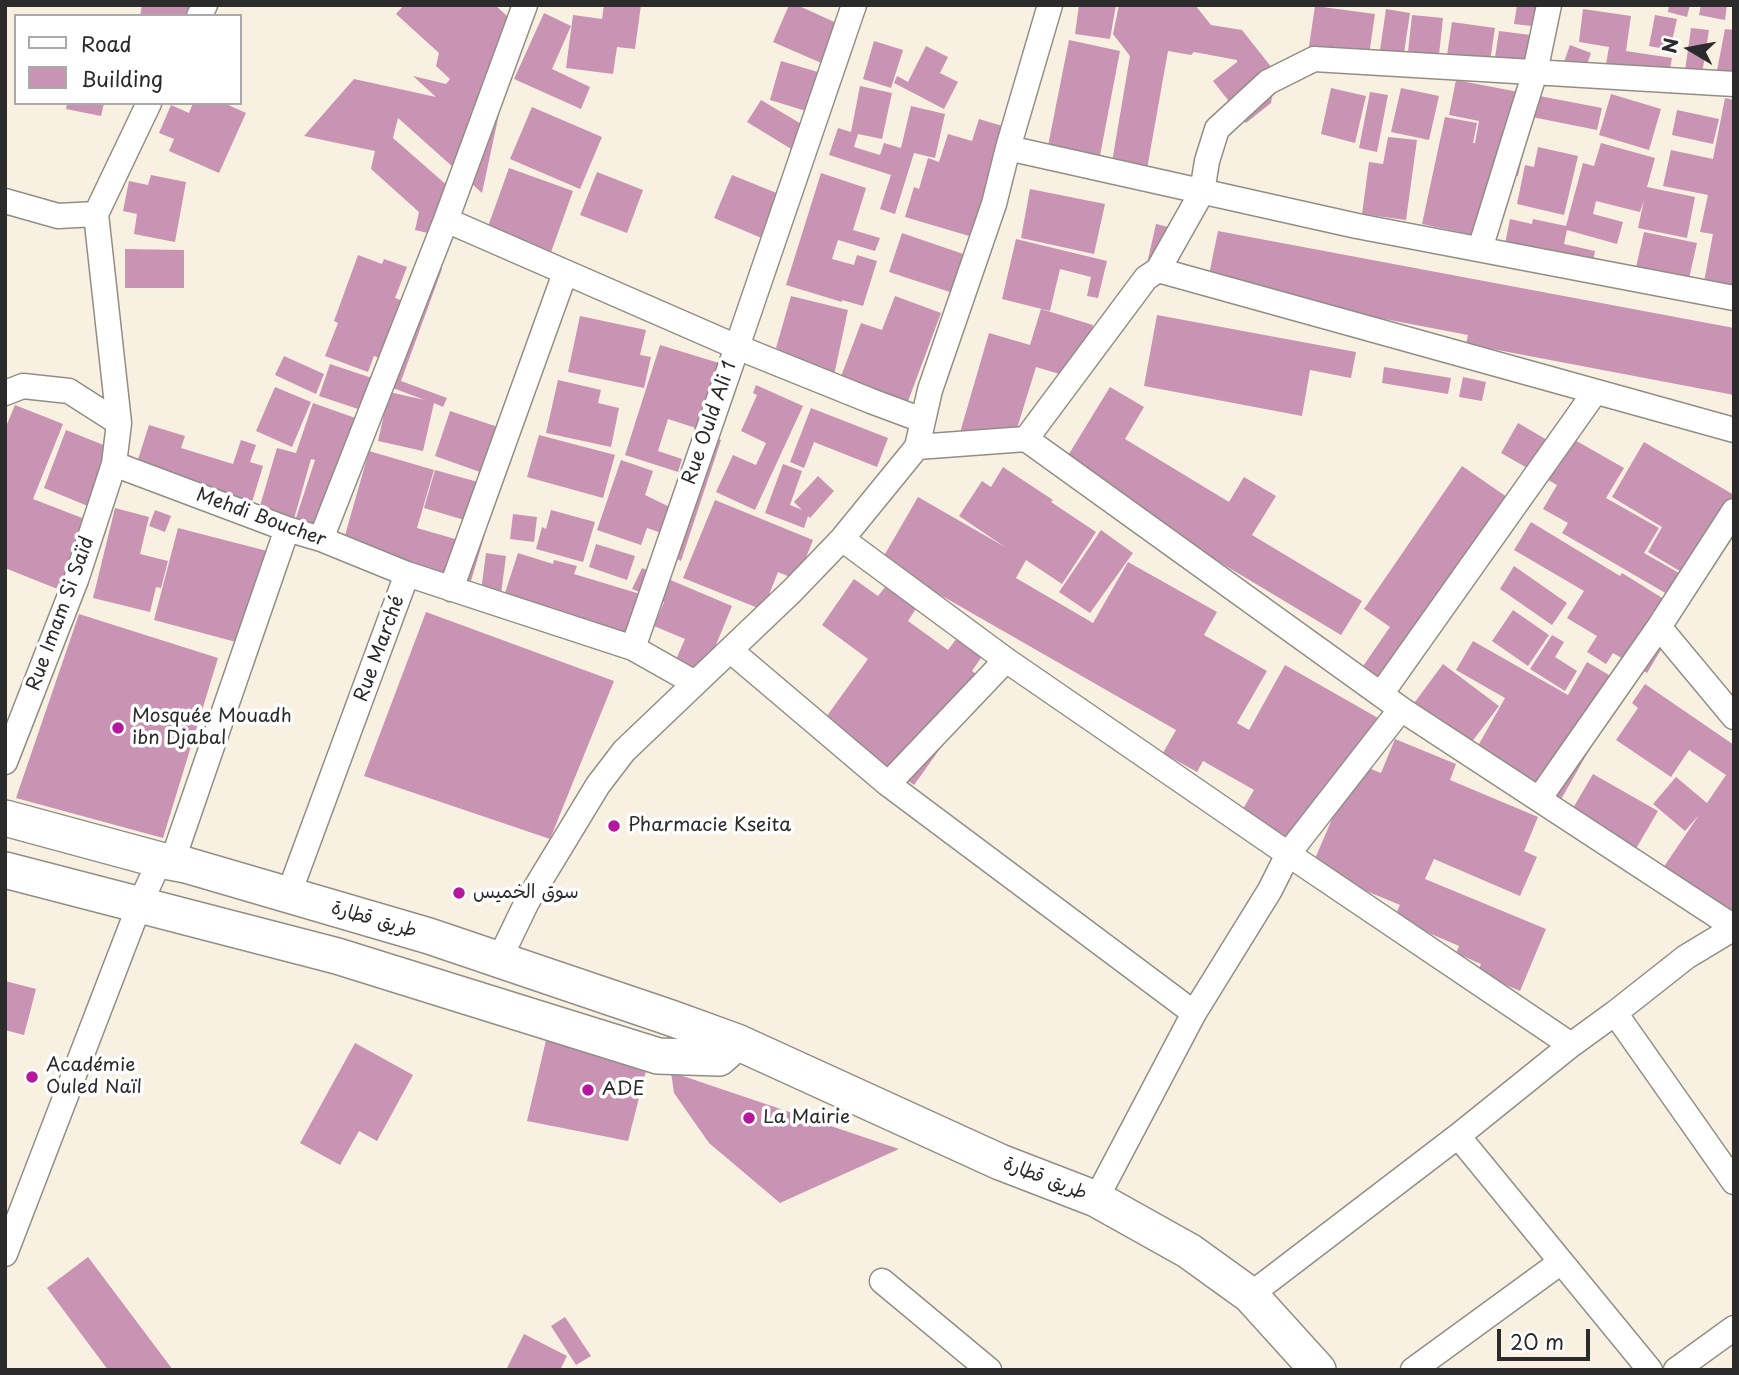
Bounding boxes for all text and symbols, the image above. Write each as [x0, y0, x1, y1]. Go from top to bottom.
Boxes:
legend [14, 14, 242, 105]
north arrow [1655, 14, 1725, 84]
text: Road [81, 27, 132, 59]
text: N [1654, 36, 1684, 55]
text: Building [81, 62, 163, 94]
street label: Rue Ould Ali 1 [678, 358, 742, 488]
street label: Mehdi Boucher [193, 484, 329, 552]
street label: Rue Imam Si Saïd [23, 534, 99, 694]
street label: Rue Marché [350, 593, 410, 705]
place label: Mosquée Mouadh ibn Djabal [132, 706, 292, 750]
marker: Mosquée Mouadh ibn Djabal [110, 720, 126, 736]
place label: Pharmacie Kseita [628, 815, 791, 837]
marker: Pharmacie Kseita [606, 818, 622, 834]
place label: سوق الخميس [473, 882, 579, 904]
marker: سوق الخميس [451, 885, 467, 901]
street label: طريق قطارة [328, 897, 420, 943]
place label: Académie Ouled Naïl [46, 1055, 142, 1099]
marker: Académie Ouled Naïl [24, 1069, 40, 1085]
place label: ADE [602, 1079, 645, 1101]
marker: ADE [580, 1082, 596, 1098]
place label: La Mairie [763, 1107, 850, 1129]
marker: La Mairie [741, 1110, 757, 1126]
street label: طريق قطارة [1000, 1153, 1090, 1205]
scale bar [1501, 1316, 1594, 1360]
text: 20 m [1510, 1325, 1564, 1357]

